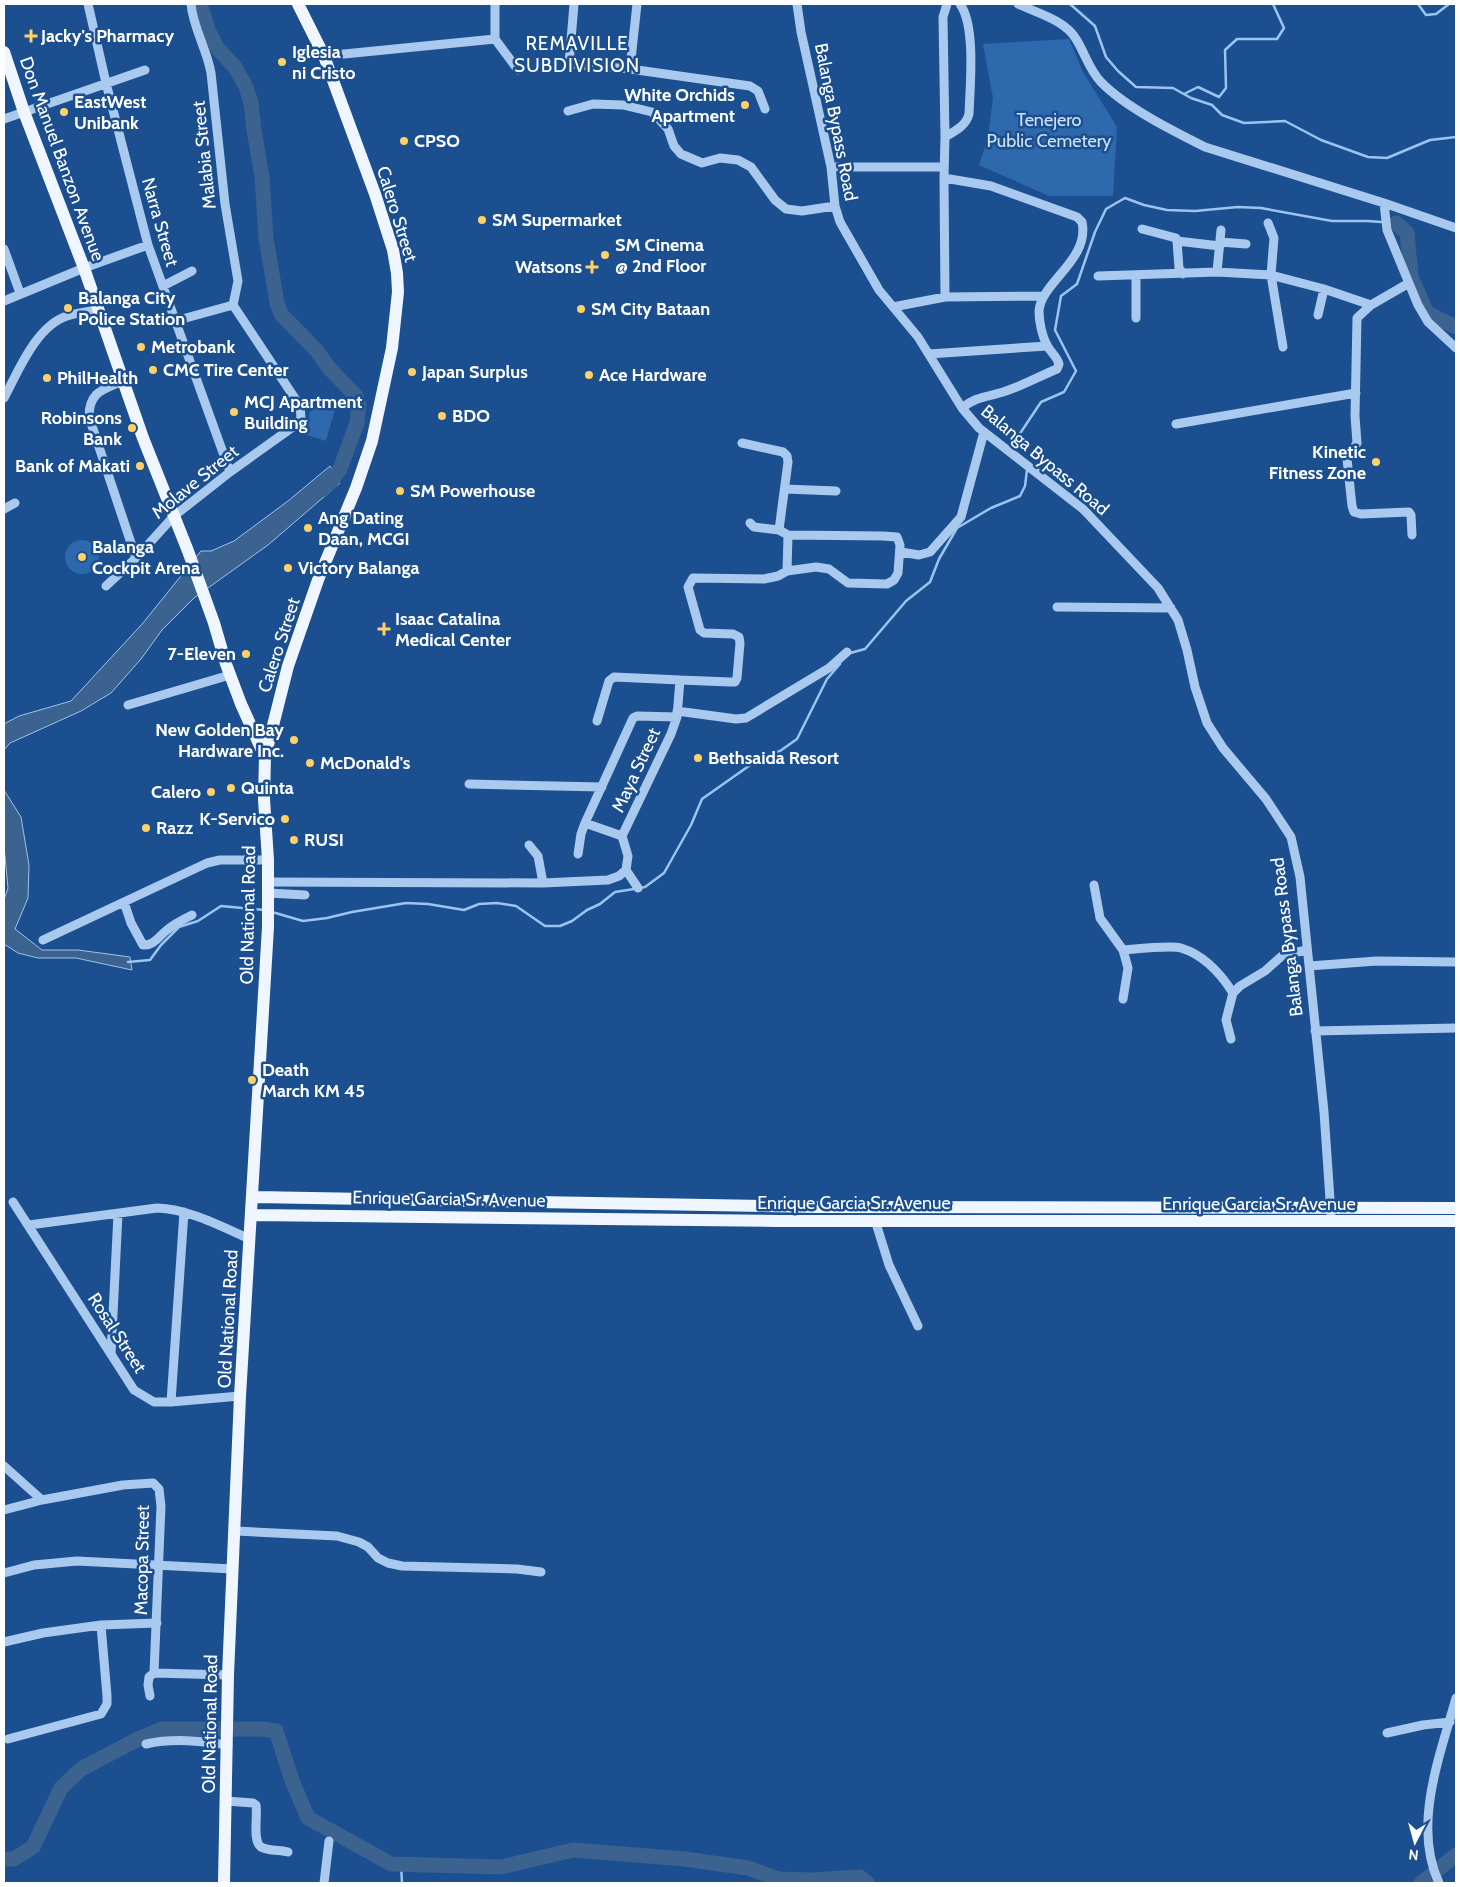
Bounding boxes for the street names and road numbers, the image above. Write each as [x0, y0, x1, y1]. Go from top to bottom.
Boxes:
street label: Balanga Bypass Road [810, 41, 862, 203]
street label: Don Manuel Banzon Avenue [15, 54, 109, 264]
street label: Malabia Street [187, 100, 221, 210]
street label: Calero Street [372, 164, 422, 264]
street label: Narra Street [137, 175, 183, 269]
street label: Balanga Bypass Road [977, 400, 1113, 520]
street label: Molave Street [147, 440, 243, 524]
street label: Calero Street [253, 595, 305, 695]
street label: Maya Street [607, 724, 665, 816]
street label: Old National Road [236, 845, 260, 985]
street label: Balanga Bypass Road [1266, 856, 1308, 1018]
street label: Enrique Garcia Sr. Avenue [352, 1186, 546, 1212]
street label: Enrique Garcia Sr. Avenue [757, 1192, 951, 1214]
street label: Enrique Garcia Sr. Avenue [1162, 1193, 1356, 1215]
street label: Old National Road [213, 1249, 243, 1389]
street label: Rosal Street [83, 1289, 151, 1377]
street label: Macopa Street [130, 1505, 154, 1615]
street label: Old National Road [198, 1654, 222, 1794]

